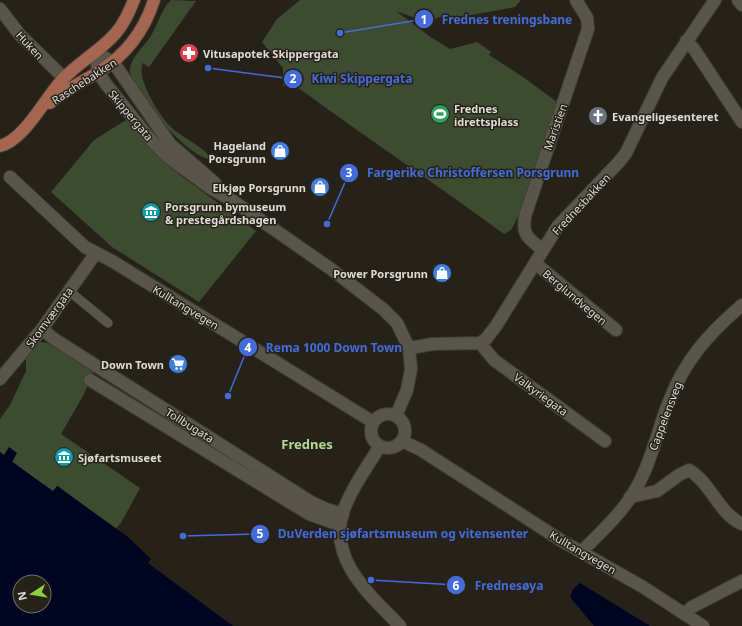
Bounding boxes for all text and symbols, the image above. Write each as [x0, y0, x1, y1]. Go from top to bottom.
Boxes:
callout: Frednes treningsbane [414, 7, 580, 31]
text: 1 [421, 11, 427, 28]
text: Frednes treningsbane [442, 11, 572, 28]
street label: Huken [13, 28, 47, 62]
pharmacy icon: Vitusapotek Skippergata [178, 42, 200, 64]
place label: Vitusapotek Skippergata [203, 46, 339, 61]
street label: Raschebakken [49, 54, 119, 108]
callout: Kiwi Skippergata [283, 67, 420, 91]
text: 2 [290, 70, 297, 87]
text: Kiwi Skippergata [312, 70, 412, 87]
street label: Skippergata [105, 86, 157, 144]
place label: Frednes idrettsplass [454, 101, 519, 129]
street label: Maristien [540, 102, 570, 152]
sports icon: Frednes idrettsplass [429, 103, 451, 125]
church icon: Evangeligesenteret [587, 105, 609, 127]
place label: Evangeligesenteret [612, 109, 719, 124]
place label: Hageland Porsgrunn [209, 138, 266, 166]
shop icon: Hageland Porsgrunn [269, 140, 291, 162]
callout: Fargerike Christoffersen Porsgrunn [339, 161, 587, 185]
text: 3 [346, 164, 353, 181]
text: Fargerike Christoffersen Porsgrunn [367, 164, 579, 181]
street label: Frednesbakken [549, 170, 613, 238]
shop icon: Elkjøp Porsgrunn [309, 176, 331, 198]
place label: Elkjøp Porsgrunn [212, 180, 306, 195]
place label: Porsgrunn bymuseum & prestegårdshagen [165, 199, 286, 227]
museum icon: Porsgrunn bymuseum & prestegårdshagen [140, 201, 162, 223]
shop icon: Power Porsgrunn [431, 262, 453, 284]
place label: Power Porsgrunn [333, 266, 428, 281]
street label: Berglundvegen [540, 266, 610, 328]
street label: Kulltangvegen [150, 281, 222, 333]
street label: Skomværgata [22, 284, 76, 350]
callout: Rema 1000 Down Town [238, 335, 410, 359]
text: 4 [245, 339, 252, 356]
text: Rema 1000 Down Town [266, 339, 402, 356]
supermarket icon: Down Town [167, 353, 189, 375]
place label: Down Town [101, 357, 164, 372]
street label: Valkyriegata [511, 369, 571, 419]
street label: Cappelensveg [645, 379, 685, 453]
street label: Tollbugata [163, 404, 217, 446]
district label: Frednes [281, 435, 333, 453]
museum icon: Sjøfartsmuseet [53, 446, 75, 468]
place label: Sjøfartsmuseet [78, 450, 162, 465]
callout: DuVerden sjøfartsmuseum og vitensenter [250, 522, 537, 546]
text: 5 [257, 525, 264, 542]
text: DuVerden sjøfartsmuseum og vitensenter [278, 525, 529, 542]
street label: Kulltangvegen [547, 527, 619, 577]
callout: Frednesøya [446, 573, 551, 597]
north arrow [12, 574, 52, 614]
text: 6 [453, 577, 460, 594]
text: Frednesøya [475, 577, 543, 594]
text: N [13, 590, 30, 602]

